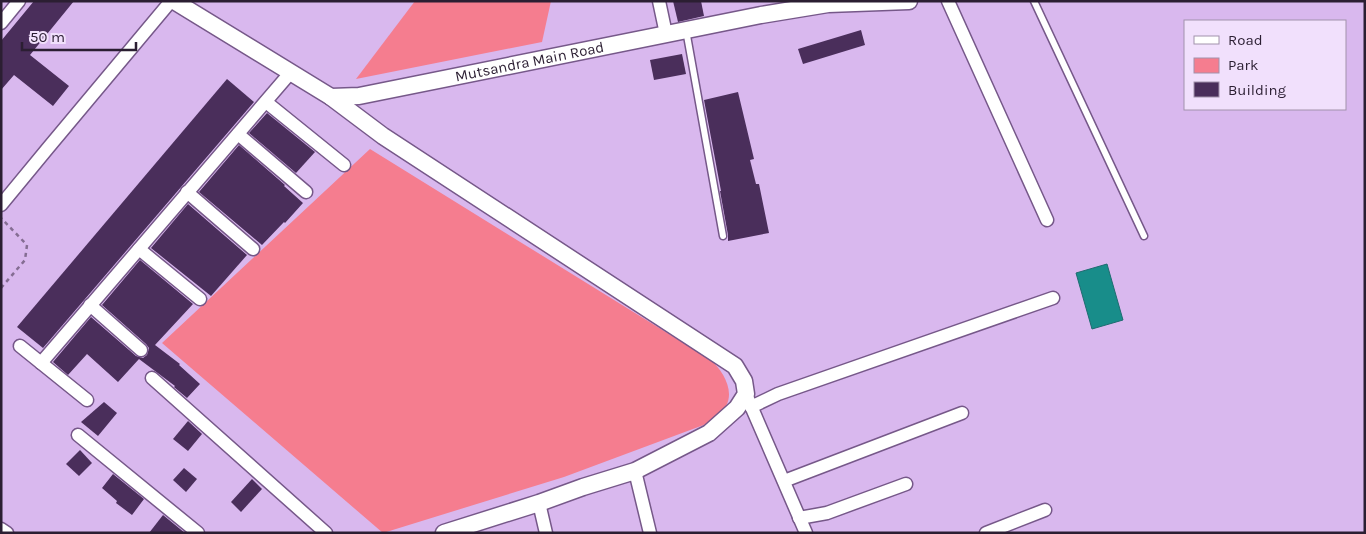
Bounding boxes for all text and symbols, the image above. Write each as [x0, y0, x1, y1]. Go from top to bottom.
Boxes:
scale bar [22, 20, 136, 52]
legend [1184, 20, 1346, 110]
text: 50 m [30, 28, 65, 46]
text: Road [1228, 31, 1263, 49]
street label: Mutsandra Main Road [454, 38, 606, 85]
text: Park [1228, 56, 1258, 74]
text: Building [1228, 81, 1286, 99]

